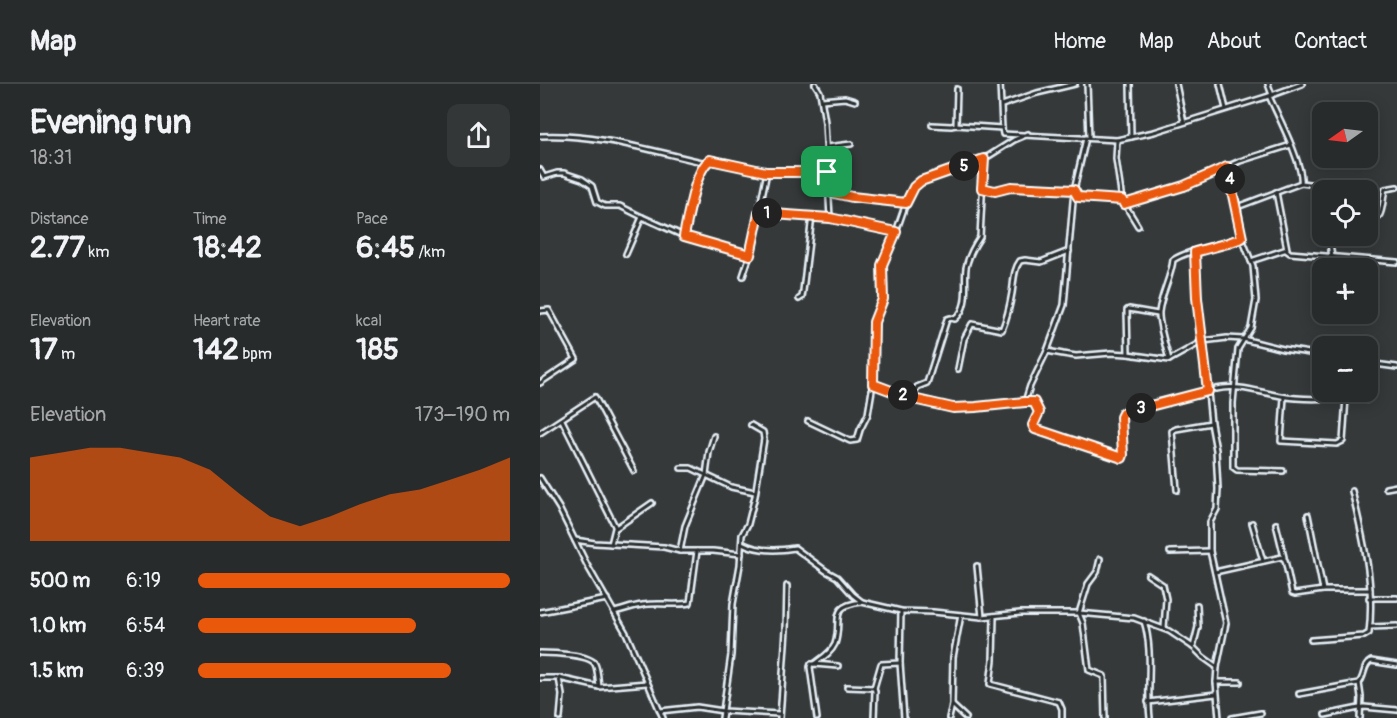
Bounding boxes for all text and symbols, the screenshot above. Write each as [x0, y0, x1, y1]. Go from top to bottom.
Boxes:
text: Map [30, 24, 76, 59]
text: Home [1053, 28, 1106, 55]
text: Map [1139, 28, 1174, 55]
text: About [1207, 28, 1261, 55]
text: Contact [1294, 28, 1367, 55]
text: Evening run [30, 102, 191, 143]
north arrow [1312, 102, 1378, 168]
map controls [1312, 102, 1378, 402]
button: share [447, 104, 510, 167]
text: 18:31 [30, 145, 72, 170]
pin [801, 146, 852, 197]
pin: 5 [949, 151, 979, 181]
icon: arrive [810, 155, 843, 188]
text: 5 [960, 156, 968, 176]
pin: 4 [1215, 164, 1245, 194]
text: 4 [1225, 169, 1235, 189]
button: locate [1312, 180, 1378, 246]
pin: 1 [752, 198, 782, 228]
text: 1 [764, 203, 770, 223]
text: Distance [30, 209, 89, 229]
text: Time [193, 209, 226, 229]
text: Pace [356, 209, 388, 229]
text: 2.77 [30, 229, 85, 266]
text: 18:42 [193, 229, 262, 266]
text: 6:45 [356, 229, 415, 266]
text: km [85, 242, 109, 262]
text: /km [415, 242, 445, 262]
button: + [1312, 258, 1378, 324]
text: Elevation [30, 311, 91, 331]
text: Heart rate [193, 311, 260, 331]
text: kcal [356, 311, 382, 331]
text: 17 [30, 331, 58, 368]
text: 142 [193, 331, 239, 368]
text: 185 [356, 331, 399, 368]
button: − [1312, 336, 1378, 402]
text: m [58, 344, 75, 364]
text: bpm [239, 344, 272, 364]
pin: 2 [888, 380, 918, 410]
text: 2 [899, 385, 907, 405]
pin: 3 [1126, 393, 1156, 423]
text: 3 [1137, 398, 1145, 418]
text: Elevation [30, 402, 106, 427]
text: 173–190 m [415, 402, 510, 427]
text: 500 m [30, 568, 90, 593]
text: 6:19 [126, 568, 161, 593]
text: 1.0 km [30, 613, 86, 638]
text: 6:54 [126, 613, 165, 638]
text: 1.5 km [30, 658, 83, 683]
text: 6:39 [126, 658, 164, 683]

